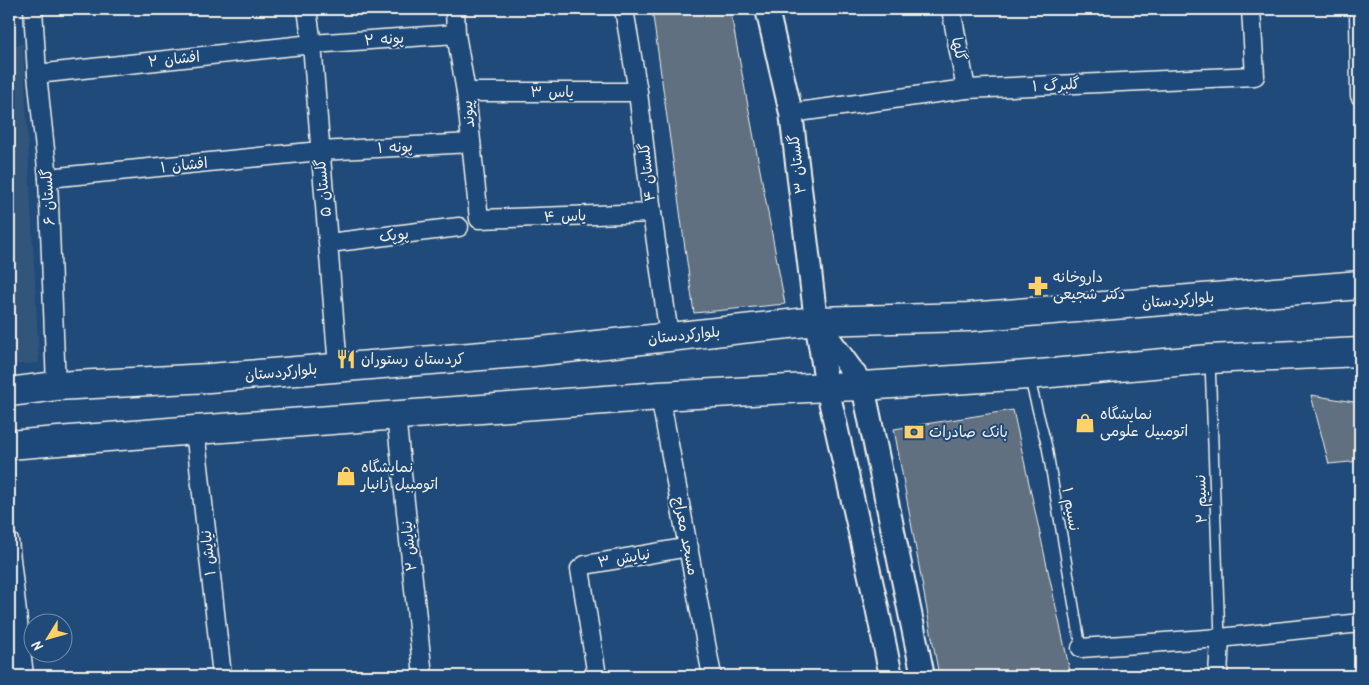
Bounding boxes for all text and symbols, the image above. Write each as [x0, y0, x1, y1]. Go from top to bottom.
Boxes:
street label: پونه ۲ [363, 27, 405, 53]
street label: گلها [944, 35, 972, 63]
street label: افشان ۲ [147, 45, 201, 75]
street label: گلبرگ ۱ [1032, 73, 1081, 99]
street label: یاس ۳ [530, 81, 574, 105]
street label: پیوند [456, 99, 482, 129]
street label: گلستان ۳ [782, 132, 814, 195]
street label: پونه ۱ [377, 135, 413, 161]
street label: گلستان ۴ [633, 141, 663, 203]
street label: افشان ۱ [159, 152, 209, 180]
street label: گلستان ۵ [309, 158, 339, 218]
street label: گلستان ۶ [36, 168, 62, 226]
street label: یاس ۴ [543, 204, 587, 230]
street label: پوپک [378, 222, 410, 250]
place label: داروخانه دکتر شجیعی [1053, 266, 1125, 307]
pharmacy icon: داروخانه دکتر شجیعی [1027, 275, 1049, 297]
street label: بلوارکردستان [1141, 286, 1215, 316]
street label: بلوارکردستان [647, 320, 722, 352]
restaurant icon: کردستان رستوران [335, 348, 357, 370]
place label: کردستان رستوران [361, 348, 464, 372]
street label: بلوارکردستان [244, 358, 318, 388]
place label: نمایشگاه اتومبیل علومی [1100, 403, 1188, 444]
shop icon: نمایشگاه اتومبیل علومی [1074, 412, 1096, 434]
bank icon: بانک صادرات [903, 421, 925, 443]
place label: بانک صادرات [929, 421, 1008, 445]
place label: نمایشگاه اتومبیل زانیار [360, 456, 438, 497]
shop icon: نمایشگاه اتومبیل زانیار [335, 465, 357, 487]
street label: نسیم ۲ [1189, 474, 1215, 524]
street label: نسیم ۱ [1054, 485, 1086, 533]
street label: مسجد معراج [666, 495, 704, 578]
street label: نیایش ۲ [395, 519, 425, 572]
street label: نیایش ۱ [195, 529, 223, 577]
street label: نیایش ۳ [596, 543, 652, 575]
north arrow [22, 612, 72, 662]
text: N [27, 635, 50, 655]

